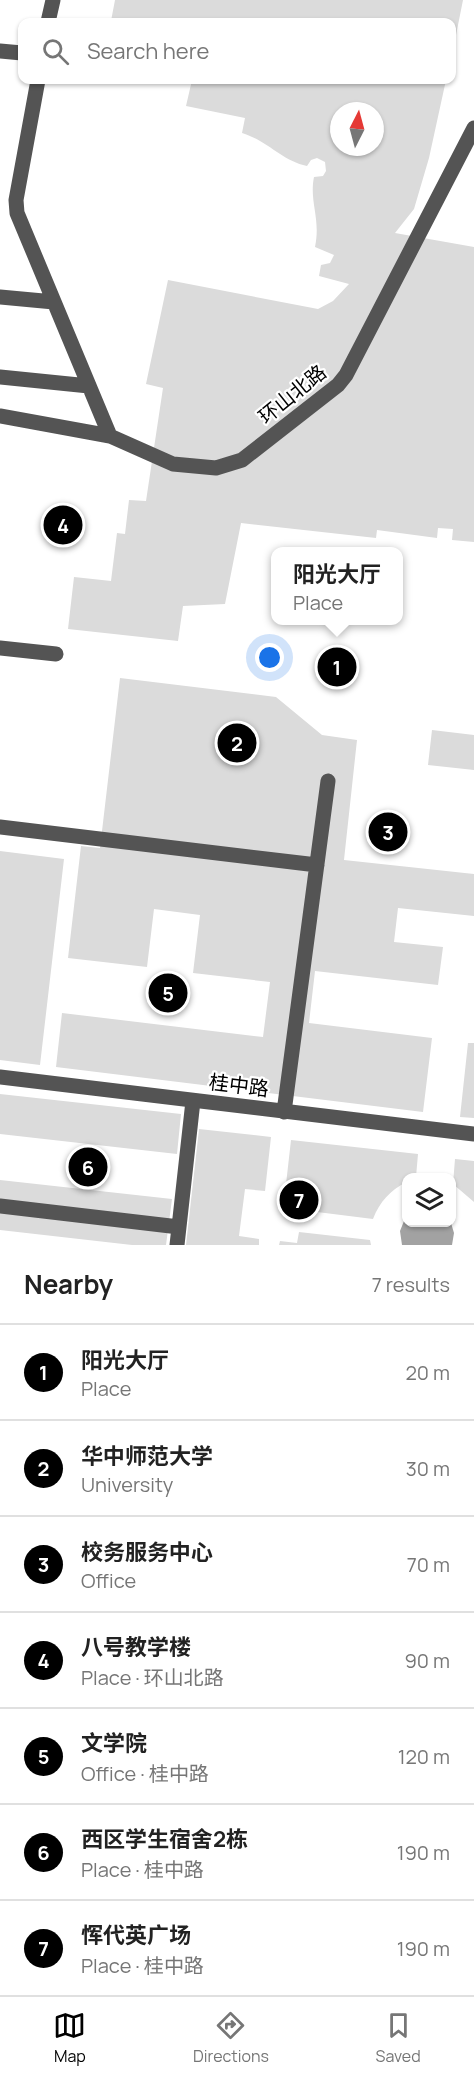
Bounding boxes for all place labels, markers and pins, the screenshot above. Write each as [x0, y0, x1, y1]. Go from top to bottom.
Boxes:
pin: 4 [44, 502, 82, 548]
pin: 1 [318, 644, 356, 690]
pin: 2 [218, 720, 256, 766]
pin: 3 [368, 810, 408, 854]
pin: 5 [148, 970, 188, 1016]
pin: 6 [68, 1144, 107, 1190]
pin: 7 [280, 1178, 318, 1222]

